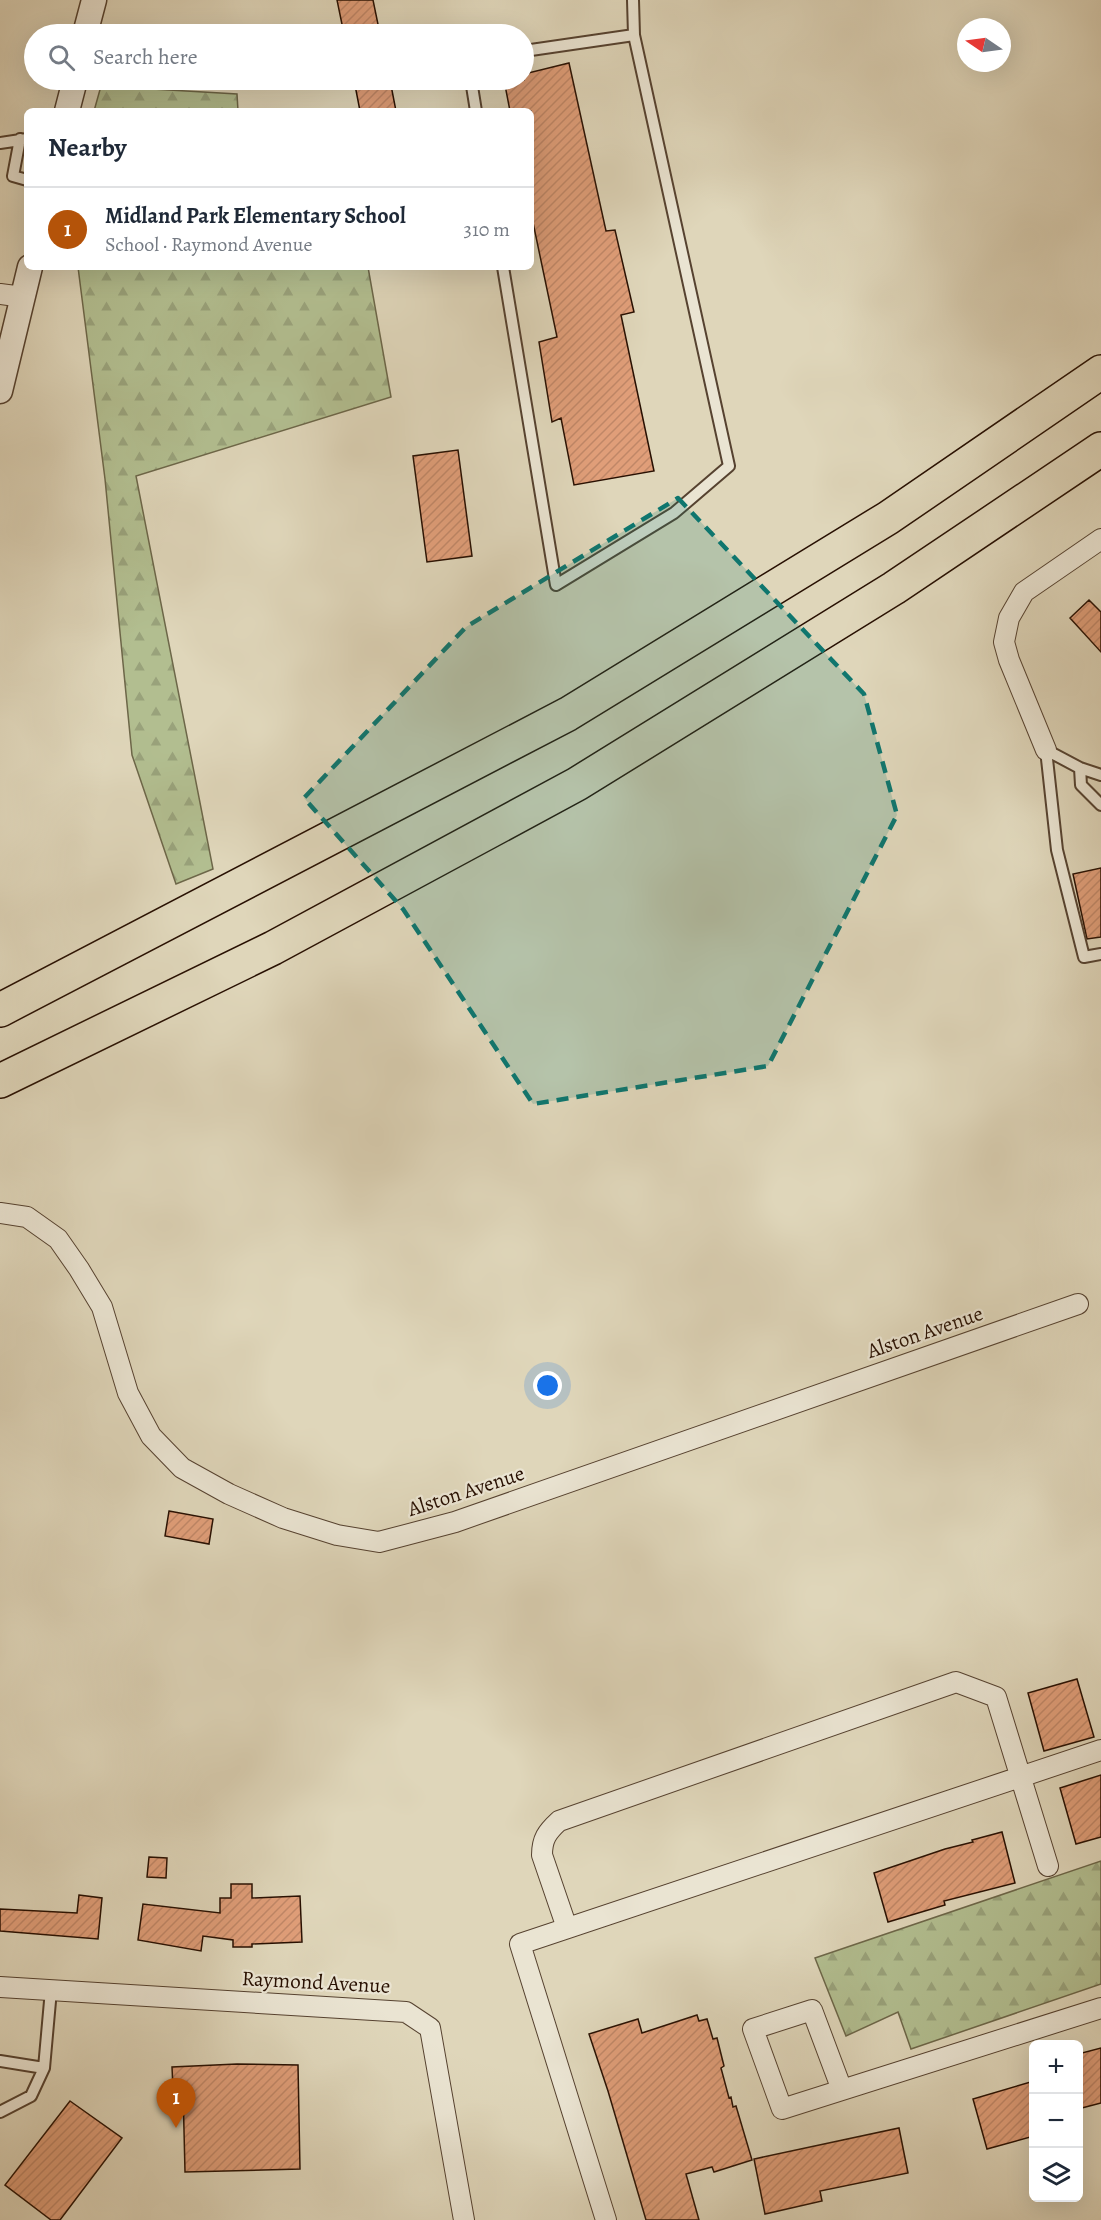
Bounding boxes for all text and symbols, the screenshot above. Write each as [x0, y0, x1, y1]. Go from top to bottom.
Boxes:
north arrow [957, 18, 1011, 72]
search box [24, 24, 534, 90]
icon: search [45, 41, 78, 74]
text: Search here [93, 42, 198, 72]
text: Nearby [48, 130, 127, 165]
text: Midland Park Elementary School [105, 201, 406, 231]
text: 1 [64, 216, 71, 243]
text: 310 m [464, 216, 510, 243]
text: School · Raymond Avenue [105, 231, 313, 258]
street label: Alston Avenue [862, 1299, 987, 1365]
your location [533, 1371, 562, 1400]
street label: Alston Avenue [403, 1459, 528, 1523]
street label: Raymond Avenue [241, 1964, 391, 2000]
map controls [1029, 2040, 1083, 2202]
button: + [1029, 2040, 1083, 2094]
pin: 1 [156, 2078, 195, 2128]
button: − [1029, 2094, 1083, 2148]
button: layers [1029, 2148, 1083, 2202]

